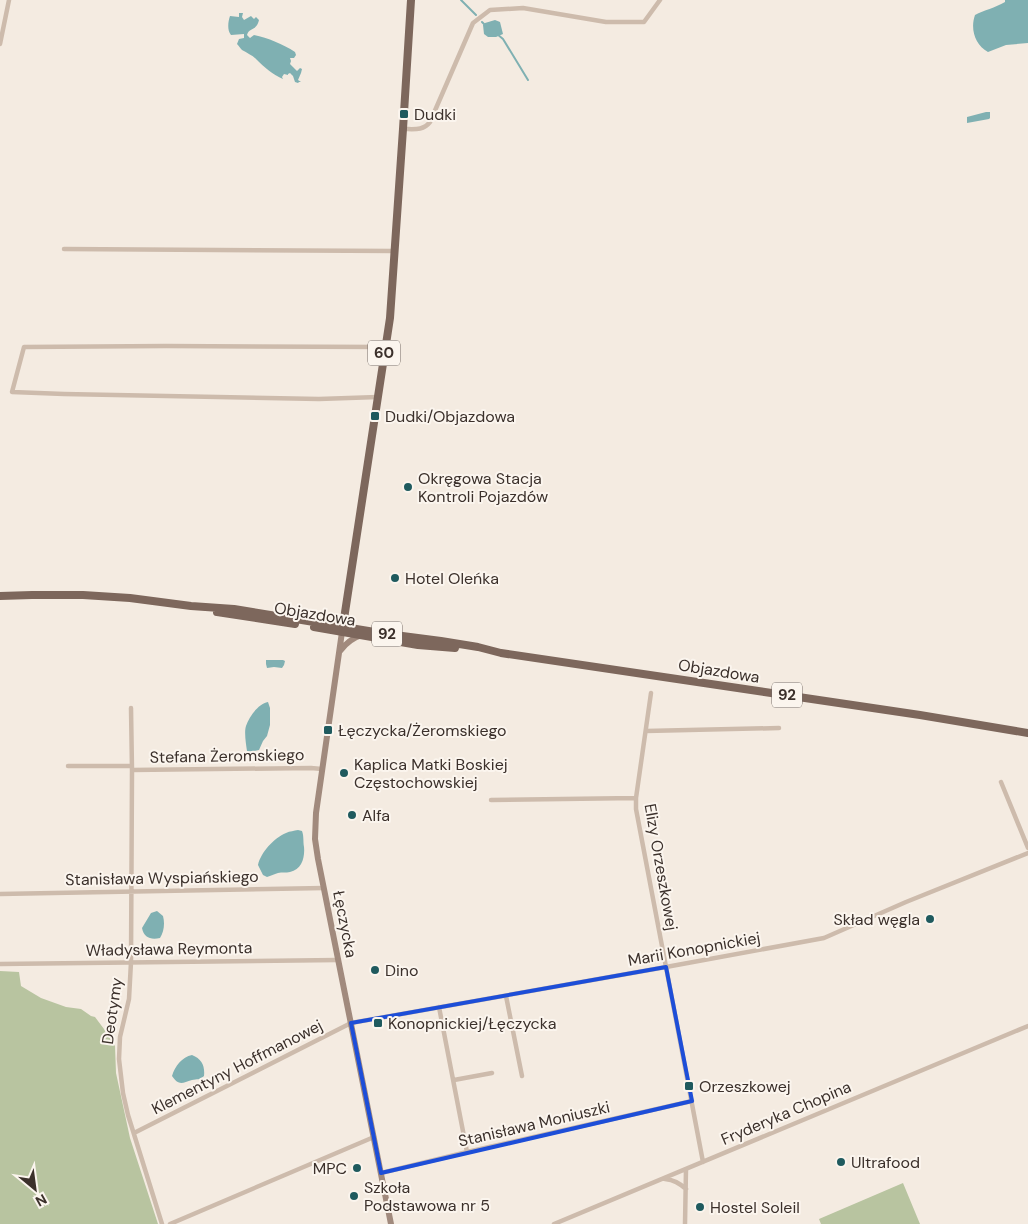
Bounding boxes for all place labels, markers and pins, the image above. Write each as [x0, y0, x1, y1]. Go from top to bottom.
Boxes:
place label: Dudki [414, 104, 456, 125]
marker: Dudki [398, 108, 410, 120]
place label: Dudki/Objazdowa [385, 406, 515, 427]
marker: Dudki/Objazdowa [369, 410, 381, 422]
place label: Okręgowa Stacja Kontroli Pojazdów [418, 468, 548, 507]
marker: Okręgowa Stacja Kontroli Pojazdów [402, 481, 414, 493]
place label: Hotel Oleńka [405, 568, 499, 589]
marker: Hotel Oleńka [389, 572, 401, 584]
place label: Łęczycka/Żeromskiego [338, 720, 507, 741]
marker: Łęczycka/Żeromskiego [322, 724, 334, 736]
place label: Kaplica Matki Boskiej Częstochowskiej [354, 754, 508, 793]
marker: Kaplica Matki Boskiej Częstochowskiej [338, 767, 350, 779]
place label: Alfa [362, 805, 390, 826]
marker: Alfa [346, 809, 358, 821]
place label: Skład węgla [834, 909, 920, 930]
marker: Skład węgla [924, 913, 936, 925]
place label: Dino [385, 960, 419, 981]
marker: Dino [369, 964, 381, 976]
place label: Konopnickiej/Łęczycka [388, 1013, 556, 1034]
marker: Konopnickiej/Łęczycka [372, 1017, 384, 1029]
place label: Orzeszkowej [699, 1076, 791, 1097]
marker: Orzeszkowej [683, 1080, 695, 1092]
place label: Ultrafood [851, 1152, 920, 1173]
marker: Ultrafood [835, 1156, 847, 1168]
place label: MPC [313, 1158, 347, 1179]
marker: MPC [351, 1162, 363, 1174]
place label: Szkoła Podstawowa nr 5 [364, 1177, 490, 1216]
marker: Szkoła Podstawowa nr 5 [348, 1190, 360, 1202]
place label: Hostel Soleil [710, 1197, 800, 1218]
marker: Hostel Soleil [694, 1201, 706, 1213]

